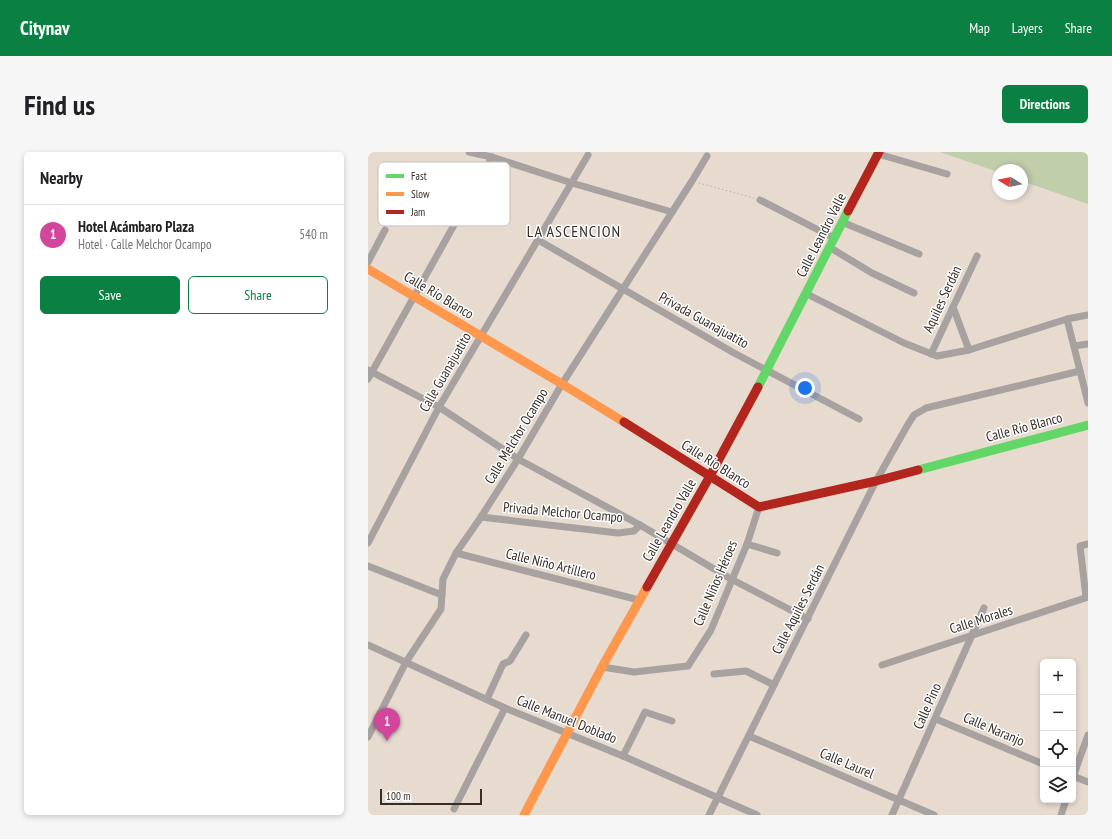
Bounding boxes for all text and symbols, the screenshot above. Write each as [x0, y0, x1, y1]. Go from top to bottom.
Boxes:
text: Citynav [20, 16, 70, 40]
text: Map [969, 19, 990, 37]
text: Layers [1012, 19, 1043, 37]
text: Share [1065, 19, 1092, 37]
button: Directions [1002, 85, 1088, 123]
text: Find us [24, 86, 95, 123]
legend [378, 162, 510, 226]
north arrow [992, 164, 1028, 200]
text: Nearby [40, 167, 83, 189]
text: Fast [411, 169, 427, 183]
text: Slow [411, 187, 430, 201]
street label: Calle Leandro Valle [792, 190, 850, 280]
text: Jam [410, 205, 425, 219]
text: Hotel Acámbaro Plaza [78, 217, 194, 236]
district label: LA ASCENCION [527, 221, 621, 241]
text: 1 [50, 226, 56, 243]
text: 540 m [299, 226, 328, 243]
text: Hotel · Calle Melchor Ocampo [78, 236, 212, 253]
street label: Aquiles Serdán [919, 263, 965, 335]
street label: Calle Río Blanco [401, 267, 477, 323]
button: Save [40, 276, 180, 314]
button: Share [188, 276, 328, 314]
street label: Privada Guanajuatito [656, 288, 752, 352]
street label: Calle Guanajuatito [415, 329, 475, 415]
your location [795, 378, 815, 398]
street label: Calle Melchor Ocampo [480, 385, 552, 487]
street label: Calle Río Blanco [984, 408, 1064, 446]
street label: Calle Río Blanco [678, 436, 754, 492]
street label: Calle Leandro Valle [638, 475, 700, 564]
street label: Privada Melchor Ocampo [502, 498, 624, 526]
street label: Calle Niños Héroes [689, 537, 741, 629]
street label: Calle Niño Artillero [504, 544, 598, 584]
street label: Calle Aquiles Serdán [768, 561, 828, 657]
street label: Calle Morales [947, 600, 1015, 638]
map controls [1040, 659, 1076, 803]
button: + [1040, 659, 1076, 695]
street label: Calle Pino [909, 680, 945, 732]
street label: Calle Manuel Doblado [514, 691, 620, 747]
button: − [1040, 695, 1076, 731]
pin: 1 [374, 708, 400, 741]
street label: Calle Naranjo [961, 708, 1027, 750]
button: locate [1040, 731, 1076, 767]
street label: Calle Laurel [817, 744, 878, 783]
button: layers [1040, 767, 1076, 803]
scale bar [380, 787, 482, 806]
text: 100 m [386, 789, 410, 803]

